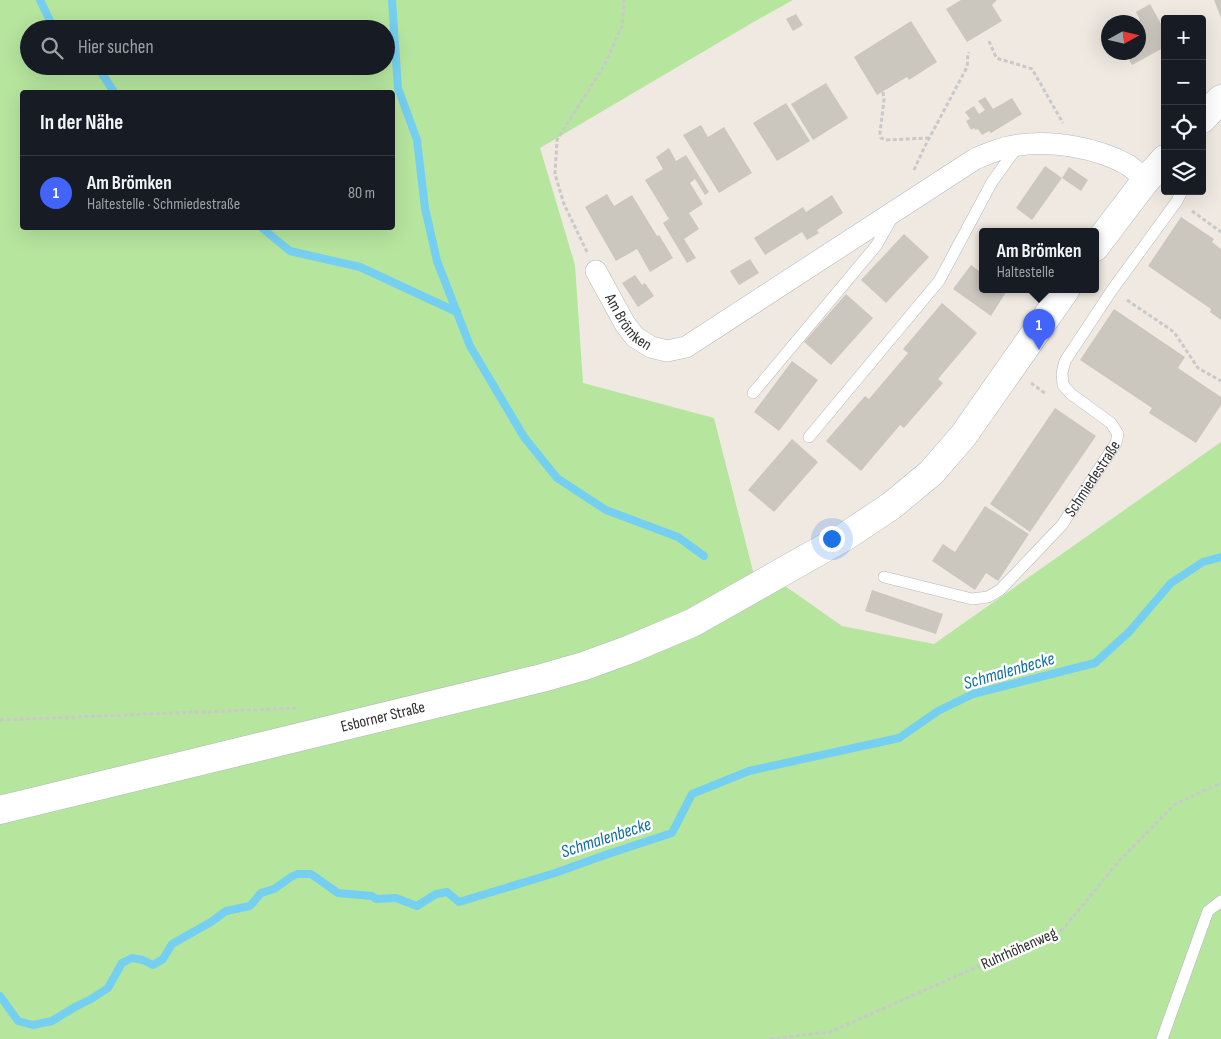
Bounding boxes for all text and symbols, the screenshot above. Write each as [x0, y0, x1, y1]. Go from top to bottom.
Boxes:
north arrow [1101, 15, 1146, 60]
map controls [1161, 15, 1206, 195]
button: + [1161, 15, 1206, 60]
search box [20, 20, 395, 75]
icon: search [38, 34, 66, 62]
text: Hier suchen [78, 36, 154, 59]
button: − [1161, 60, 1206, 105]
button: locate [1161, 105, 1206, 150]
text: In der Nähe [40, 110, 123, 135]
button: layers [1161, 150, 1206, 195]
text: Am Brömken [87, 172, 172, 195]
text: 1 [53, 184, 59, 203]
text: 80 m [348, 184, 375, 203]
text: Haltestelle · Schmiedestraße [87, 195, 240, 214]
popup [979, 228, 1099, 293]
text: Am Brömken [997, 240, 1081, 263]
text: Haltestelle [997, 263, 1054, 282]
street label: Am Brömken [600, 289, 655, 355]
pin: 1 [1023, 309, 1055, 350]
street label: Schmiedestraße [1061, 437, 1124, 520]
your location [819, 526, 845, 552]
water label: Schmalenbecke [961, 648, 1057, 694]
street label: Esborner Straße [339, 697, 427, 736]
water label: Schmalenbecke [558, 814, 654, 862]
street label: Ruhrhöhenweg [978, 924, 1060, 974]

